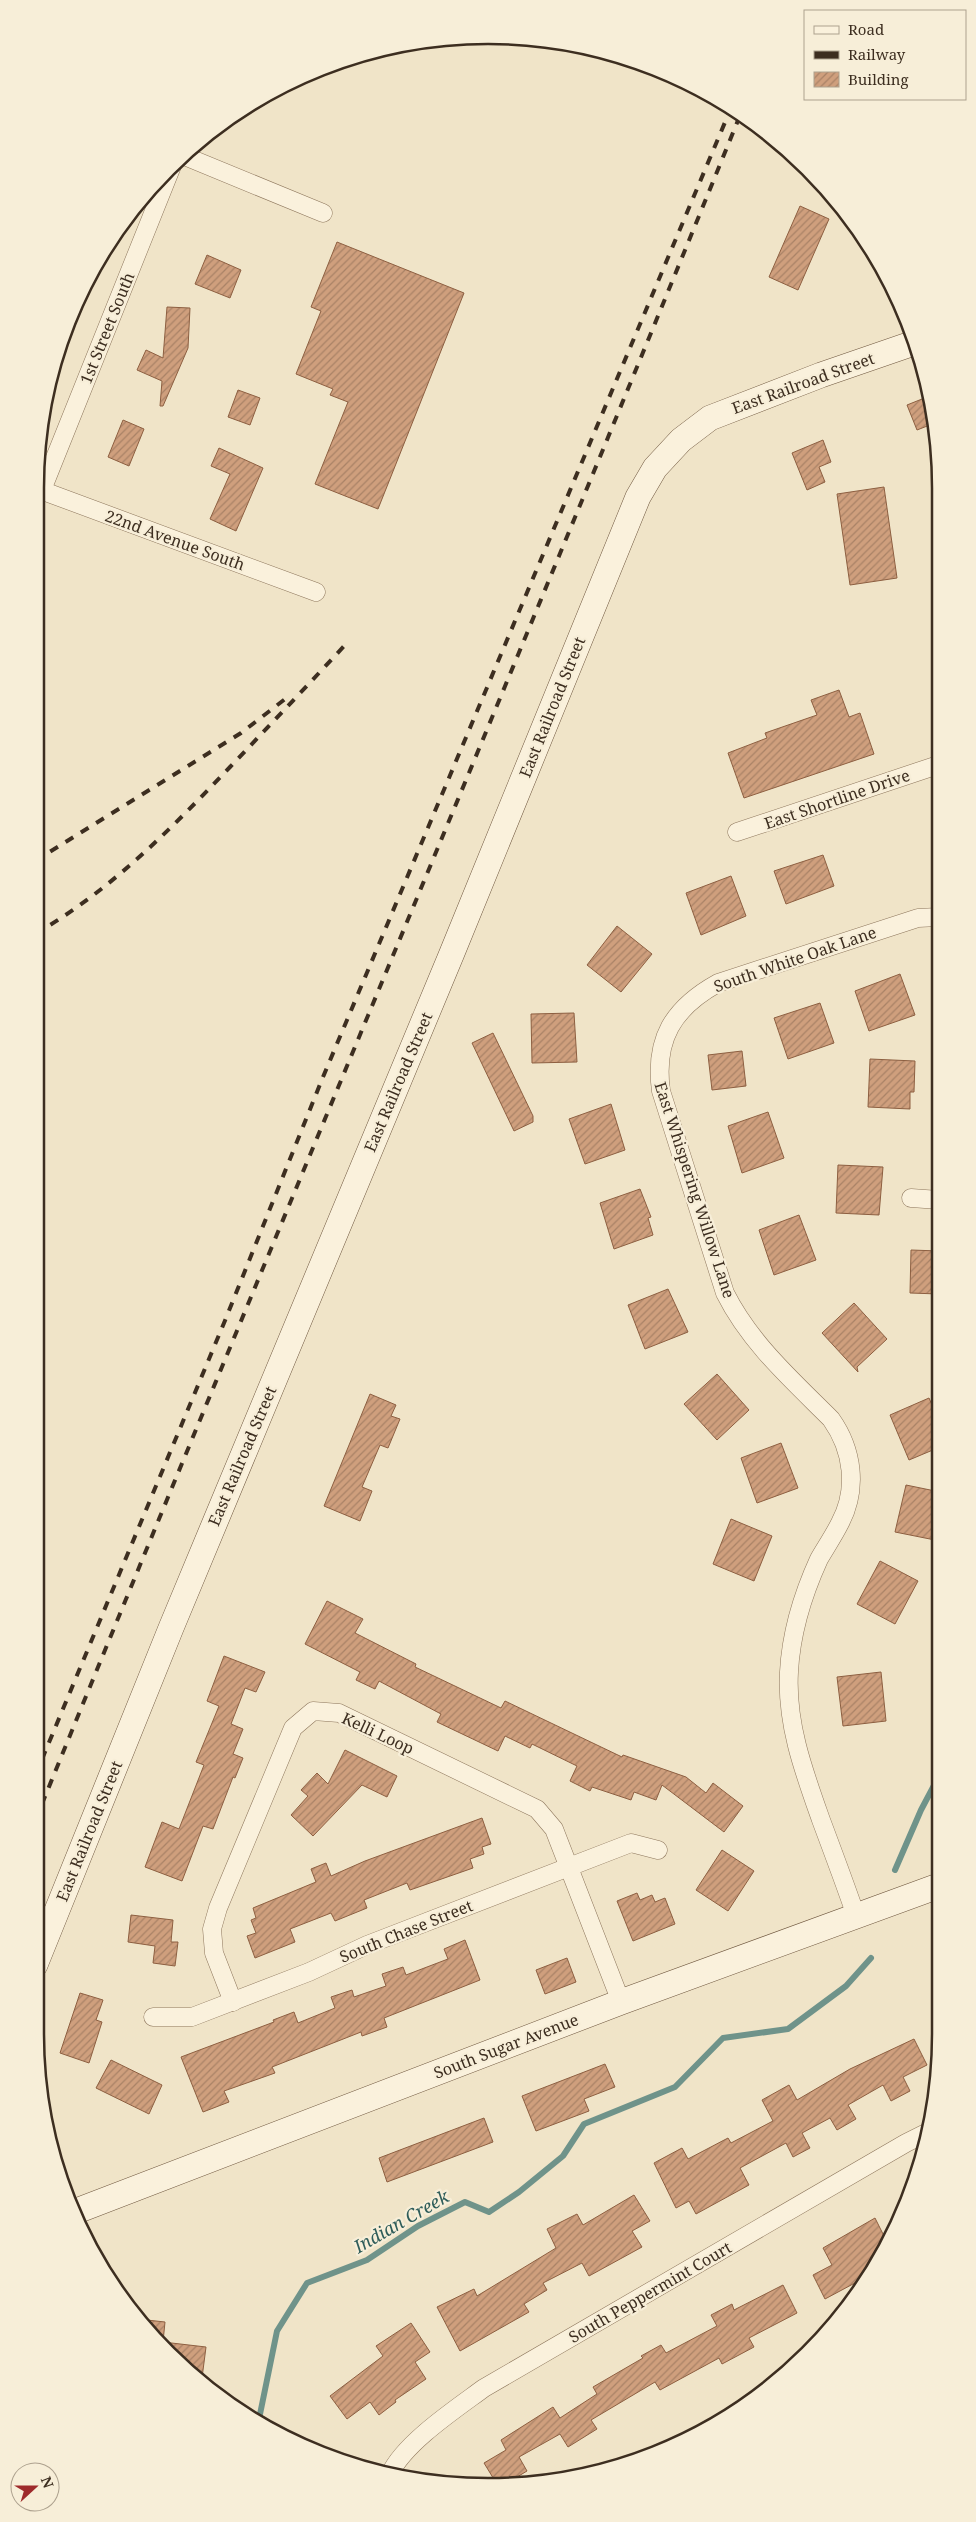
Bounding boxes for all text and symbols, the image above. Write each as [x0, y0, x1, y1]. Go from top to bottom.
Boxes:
legend [804, 10, 966, 100]
text: Road [848, 19, 884, 39]
text: Railway [848, 44, 906, 64]
text: Building [848, 69, 909, 89]
street label: 1st Street South [75, 269, 139, 387]
street label: East Railroad Street [729, 347, 878, 419]
street label: 22nd Avenue South [102, 504, 248, 576]
street label: East Railroad Street [514, 633, 590, 781]
street label: East Shortline Drive [761, 764, 913, 834]
street label: South White Oak Lane [711, 921, 879, 997]
street label: East Railroad Street [359, 1008, 438, 1155]
street label: East Whispering Willow Lane [650, 1079, 740, 1301]
street label: East Railroad Street [203, 1382, 282, 1529]
street label: Kelli Loop [339, 1707, 417, 1759]
street label: East Railroad Street [51, 1757, 127, 1905]
street label: South Chase Street [336, 1894, 476, 1968]
street label: South Sugar Avenue [430, 2008, 582, 2084]
water label: Indian Creek [348, 2184, 454, 2259]
street label: South Peppermint Court [564, 2236, 736, 2348]
north arrow [10, 2462, 60, 2512]
text: N [37, 2474, 58, 2491]

